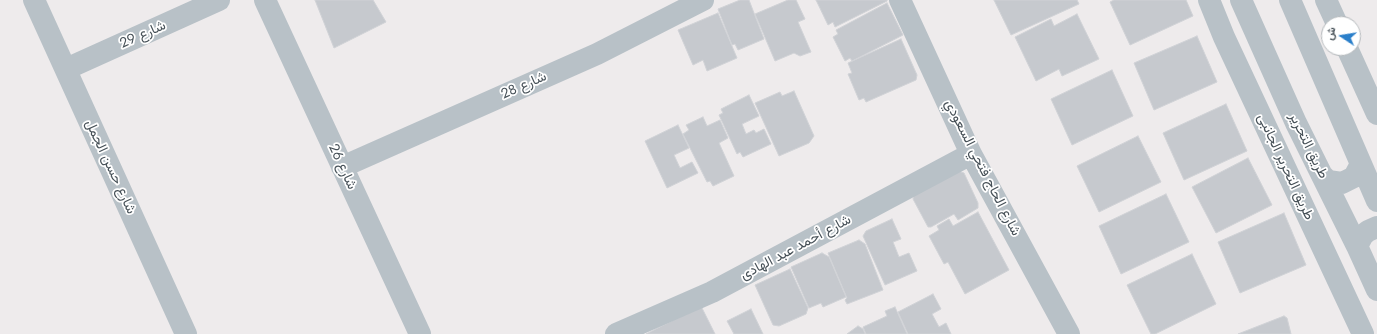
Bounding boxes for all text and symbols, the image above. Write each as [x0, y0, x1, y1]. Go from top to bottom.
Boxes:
north arrow [1321, 16, 1361, 56]
street label: شارع 29 [117, 17, 169, 53]
text: ش [1321, 26, 1339, 42]
street label: شارع 28 [499, 69, 549, 103]
street label: شارع الحاج فتحي السعودي [940, 97, 1024, 239]
street label: طريق التحرير [1285, 110, 1331, 182]
street label: طريق التحرير الجانبى [1253, 111, 1317, 223]
street label: شارع حسن الجمل [81, 117, 139, 217]
street label: شارع 26 [324, 142, 360, 192]
street label: شارع أحمد عبد الهادى [738, 212, 854, 284]

